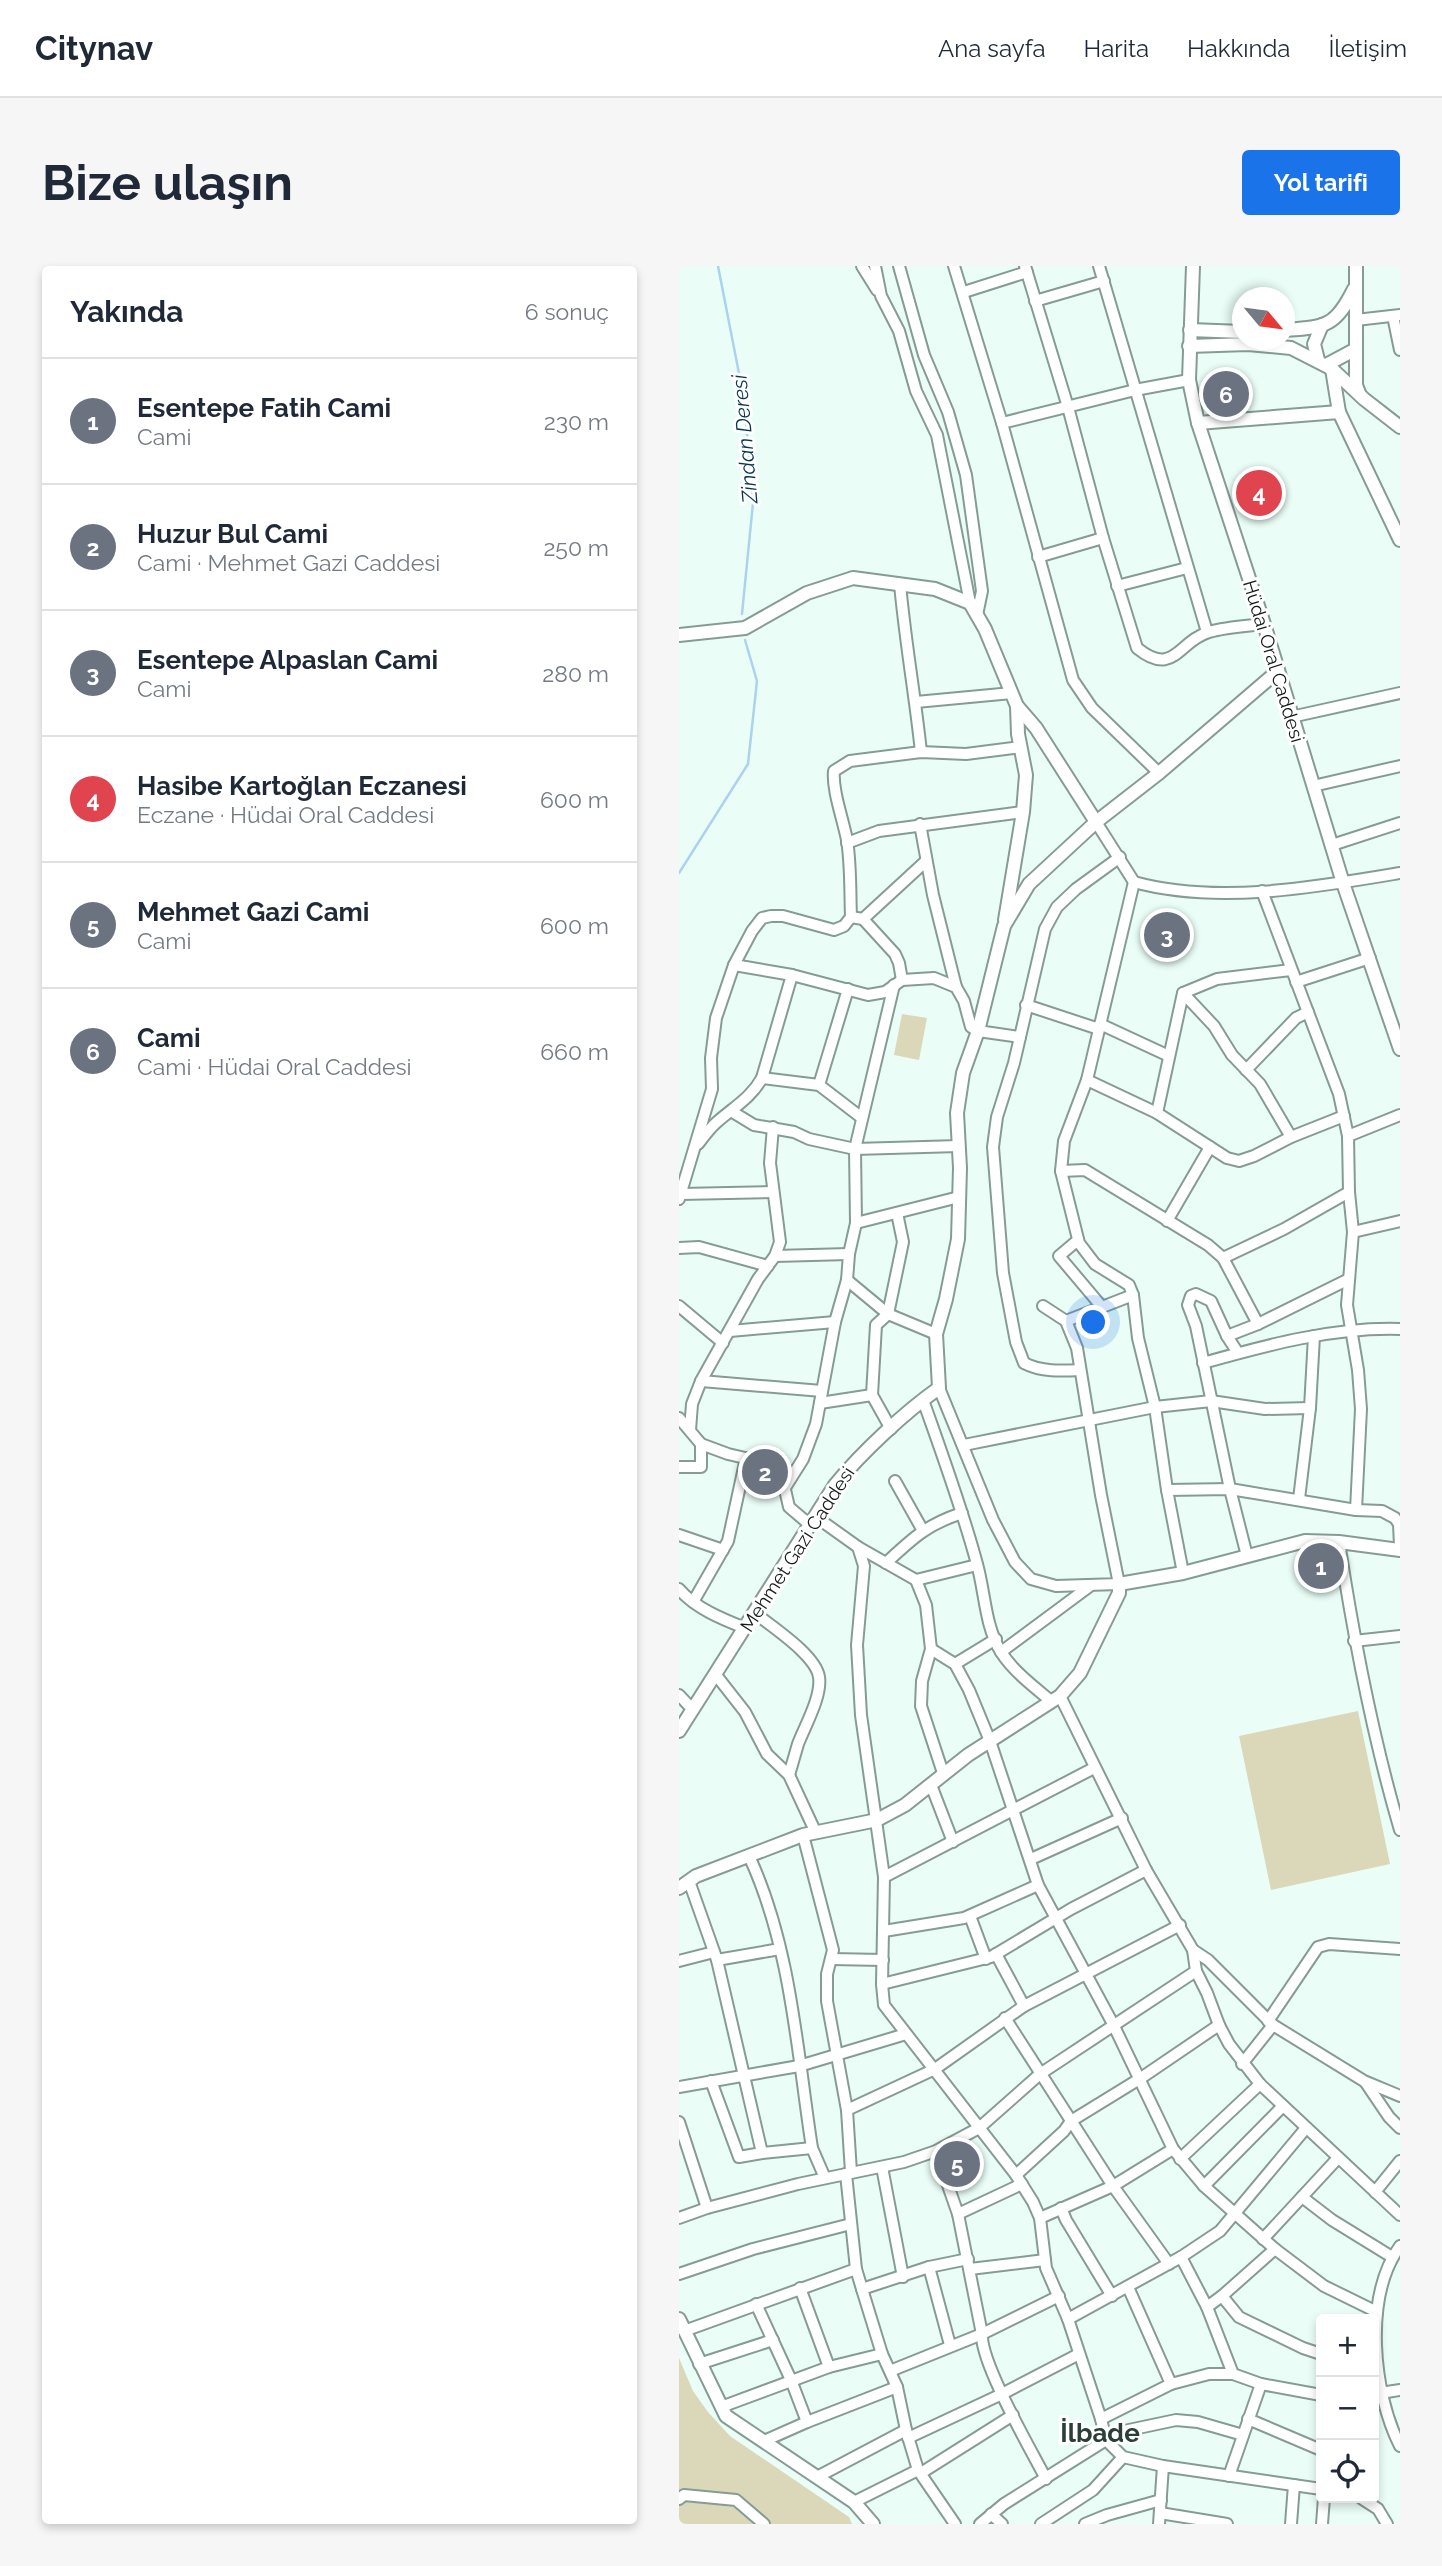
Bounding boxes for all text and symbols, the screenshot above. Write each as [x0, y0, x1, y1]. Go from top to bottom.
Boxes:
text: Citynav [35, 29, 153, 68]
text: Ana sayfa [938, 34, 1046, 63]
text: Harita [1084, 34, 1149, 63]
text: Hakkında [1187, 34, 1290, 63]
text: İletişim [1328, 34, 1407, 63]
button: Yol tarifi [1242, 150, 1400, 215]
text: Bize ulaşın [42, 154, 293, 211]
north arrow [1232, 287, 1295, 350]
text: Yakında [70, 294, 183, 329]
text: 6 sonuç [525, 298, 609, 325]
pin: 6 [1203, 368, 1249, 420]
water label: Zindan Deresi [726, 373, 763, 505]
text: Esentepe Fatih Cami [137, 393, 391, 423]
text: 1 [87, 408, 99, 435]
text: 230 m [544, 408, 609, 435]
text: Cami [137, 423, 191, 450]
pin: 4 [1236, 467, 1282, 519]
text: Huzur Bul Cami [137, 519, 328, 549]
text: 2 [87, 534, 99, 561]
text: 250 m [543, 534, 609, 561]
text: Cami · Mehmet Gazi Caddesi [137, 549, 440, 576]
street label: Hüdai Oral Caddesi [1239, 577, 1309, 745]
text: Esentepe Alpaslan Cami [137, 645, 438, 675]
text: 3 [87, 660, 99, 687]
text: 280 m [542, 660, 609, 687]
text: Cami [137, 675, 191, 702]
text: Hasibe Kartoğlan Eczanesi [137, 771, 467, 801]
text: 4 [86, 786, 100, 813]
text: 600 m [540, 786, 609, 813]
text: Eczane · Hüdai Oral Caddesi [137, 801, 434, 828]
text: Mehmet Gazi Cami [137, 897, 369, 927]
pin: 3 [1144, 909, 1190, 961]
text: 5 [87, 912, 99, 939]
text: 600 m [540, 912, 609, 939]
text: Cami [137, 927, 191, 954]
text: Cami [137, 1023, 201, 1053]
text: 6 [86, 1038, 100, 1065]
text: 660 m [540, 1038, 609, 1065]
text: Cami · Hüdai Oral Caddesi [137, 1053, 412, 1080]
your location [1076, 1305, 1110, 1339]
pin: 2 [742, 1446, 788, 1498]
street label: Mehmet Gazi Caddesi [735, 1462, 859, 1636]
pin: 1 [1298, 1540, 1344, 1592]
pin: 5 [934, 2138, 980, 2190]
map controls [1316, 2314, 1379, 2503]
button: + [1316, 2314, 1379, 2377]
button: − [1316, 2377, 1379, 2440]
district label: İlbade [1060, 2418, 1140, 2448]
button: locate [1316, 2440, 1379, 2503]

